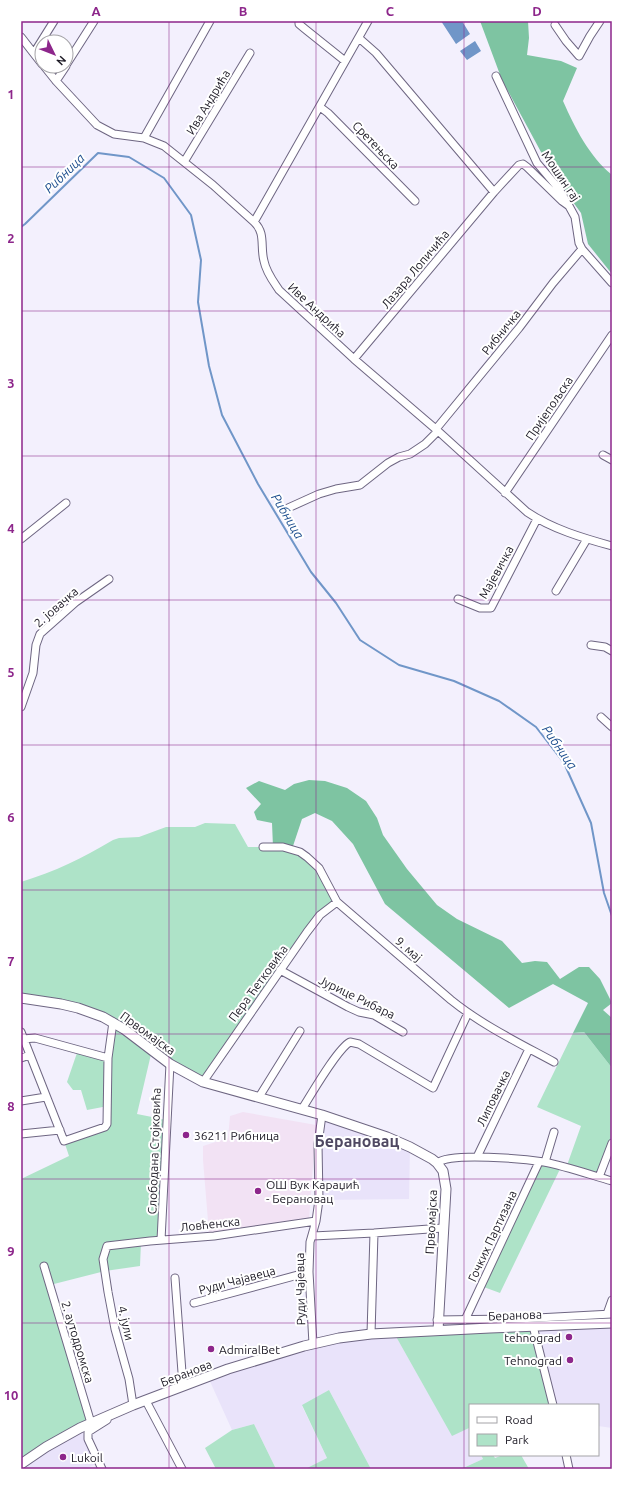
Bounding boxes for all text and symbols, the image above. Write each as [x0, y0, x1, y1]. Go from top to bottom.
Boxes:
text: A [91, 4, 101, 18]
text: B [239, 4, 248, 18]
text: C [386, 4, 395, 18]
text: D [532, 4, 542, 18]
north arrow [34, 34, 74, 74]
text: N [54, 54, 69, 68]
street label: Ива Андрића [184, 67, 232, 137]
text: 1 [7, 87, 15, 101]
street label: Сретењска [350, 119, 402, 171]
street label: Мошин гај [539, 148, 583, 204]
water label: Рибница [41, 151, 87, 195]
street label: Лазара Лопичића [378, 227, 452, 311]
text: 2 [7, 231, 15, 245]
street label: Иве Андрића [286, 280, 348, 340]
street label: Рибничка [479, 307, 523, 357]
street label: Пријепољска [523, 374, 575, 442]
text: 3 [7, 376, 15, 390]
water label: Рибница [269, 491, 307, 541]
text: 4 [7, 521, 15, 535]
street label: Мајевичка [476, 543, 516, 601]
street label: 2. јовачка [31, 584, 81, 630]
text: 5 [7, 665, 15, 679]
water label: Рибница [540, 722, 580, 772]
text: 6 [7, 810, 15, 824]
street label: 9. мај [393, 934, 425, 964]
street label: Пера Ћетковића [226, 942, 290, 1024]
text: 7 [7, 954, 15, 968]
street label: Јурице Рибара [317, 973, 397, 1021]
street label: Првомајска [118, 1009, 178, 1057]
street label: Липовачка [474, 1068, 512, 1128]
street label: Слободана Стојковића [145, 1087, 163, 1215]
text: 8 [7, 1099, 15, 1113]
place label: 36211 Рибница [194, 1129, 279, 1142]
marker: 36211 Рибница [181, 1130, 191, 1140]
district label: Берановац [315, 1132, 400, 1150]
place label: ОШ Вук Караџић - Берановац [266, 1178, 360, 1205]
marker: ОШ Вук Караџић - Берановац [253, 1186, 263, 1196]
street label: Гочких Партизана [465, 1188, 519, 1284]
street label: Првомајска [423, 1189, 439, 1255]
street label: Ловћенска [179, 1214, 241, 1234]
text: 9 [7, 1244, 15, 1258]
street label: Руди Чајевца [293, 1253, 307, 1325]
street label: Руди Чајавеца [197, 1264, 277, 1296]
street label: 2. аутодромска [59, 1300, 97, 1384]
street label: 4. јули [116, 1304, 136, 1342]
street label: Беранова [488, 1308, 542, 1322]
place label: tehnograd [504, 1331, 561, 1344]
marker: tehnograd [564, 1332, 574, 1342]
place label: AdmiralBet [219, 1343, 280, 1356]
marker: AdmiralBet [206, 1344, 216, 1354]
place label: Tehnograd [504, 1354, 562, 1367]
marker: Tehnograd [565, 1355, 575, 1365]
street label: Беранова [158, 1357, 214, 1389]
text: 10 [4, 1388, 18, 1402]
legend [469, 1404, 599, 1456]
text: Road [505, 1413, 533, 1426]
text: Park [505, 1433, 529, 1446]
place label: Lukoil [71, 1451, 103, 1464]
marker: Lukoil [58, 1452, 68, 1462]

